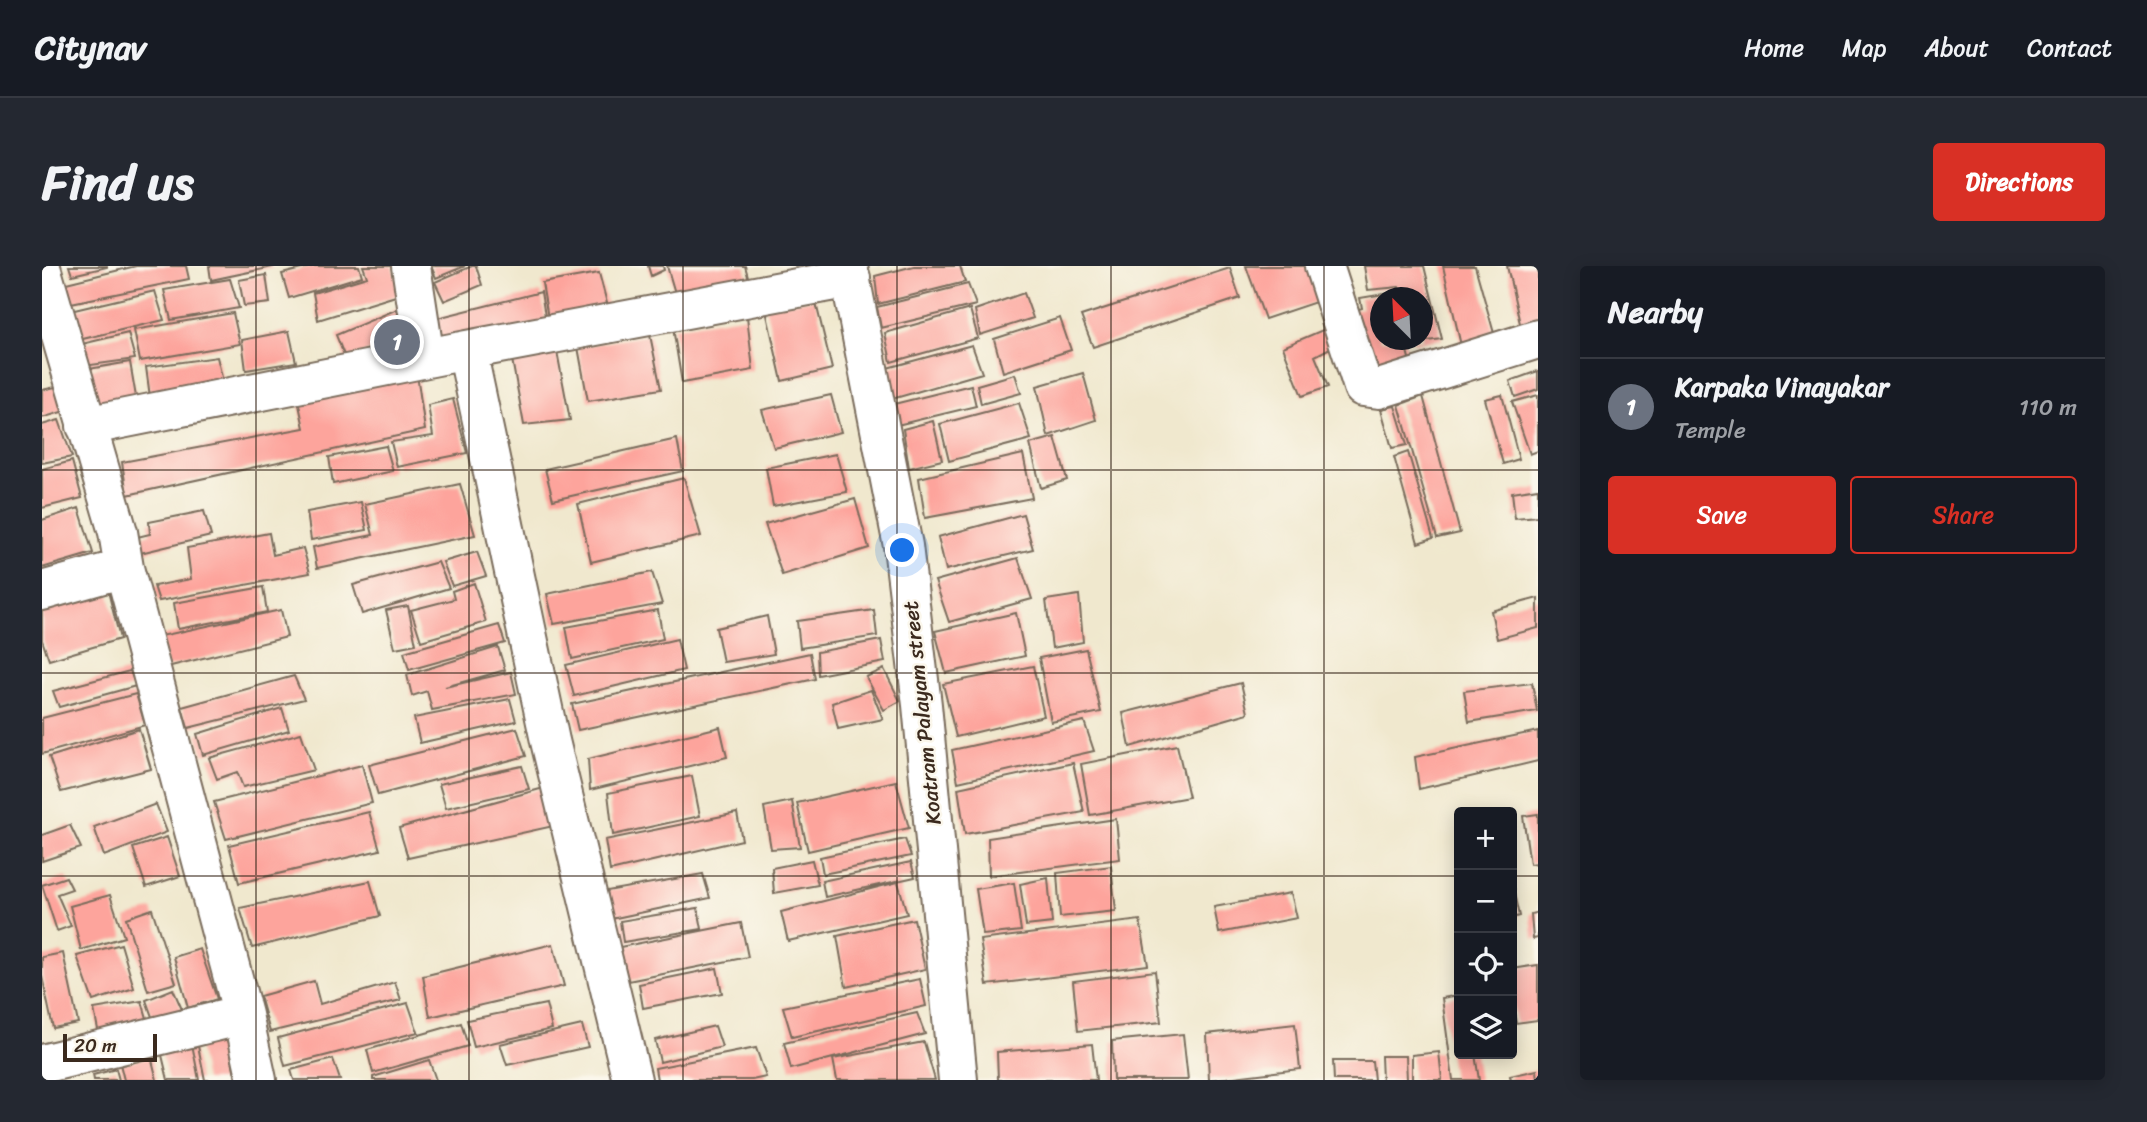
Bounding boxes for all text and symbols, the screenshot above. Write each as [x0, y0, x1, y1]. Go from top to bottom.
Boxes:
text: Citynav [35, 19, 146, 77]
text: Home [1744, 27, 1804, 69]
text: Map [1842, 27, 1886, 69]
text: About [1924, 27, 1989, 69]
text: Contact [2027, 27, 2112, 69]
text: Find us [42, 139, 194, 226]
button: Directions [1933, 143, 2105, 221]
text: Nearby [1608, 285, 1703, 339]
north arrow [1370, 287, 1433, 350]
pin: 1 [374, 316, 420, 368]
text: Karpaka Vinayakar [1675, 364, 1889, 410]
text: 1 [1626, 387, 1636, 428]
text: 110 m [2019, 387, 2077, 428]
text: Temple [1675, 410, 1746, 451]
button: Save [1608, 476, 1836, 554]
button: Share [1850, 476, 2077, 554]
your location [885, 533, 919, 567]
street label: Koatram Palayam street [891, 599, 953, 827]
map controls [1454, 807, 1517, 1059]
button: + [1454, 807, 1517, 870]
button: − [1454, 870, 1517, 933]
button: locate [1454, 933, 1517, 996]
button: layers [1454, 996, 1517, 1059]
text: 20 m [74, 1029, 117, 1062]
scale bar [63, 1031, 158, 1063]

